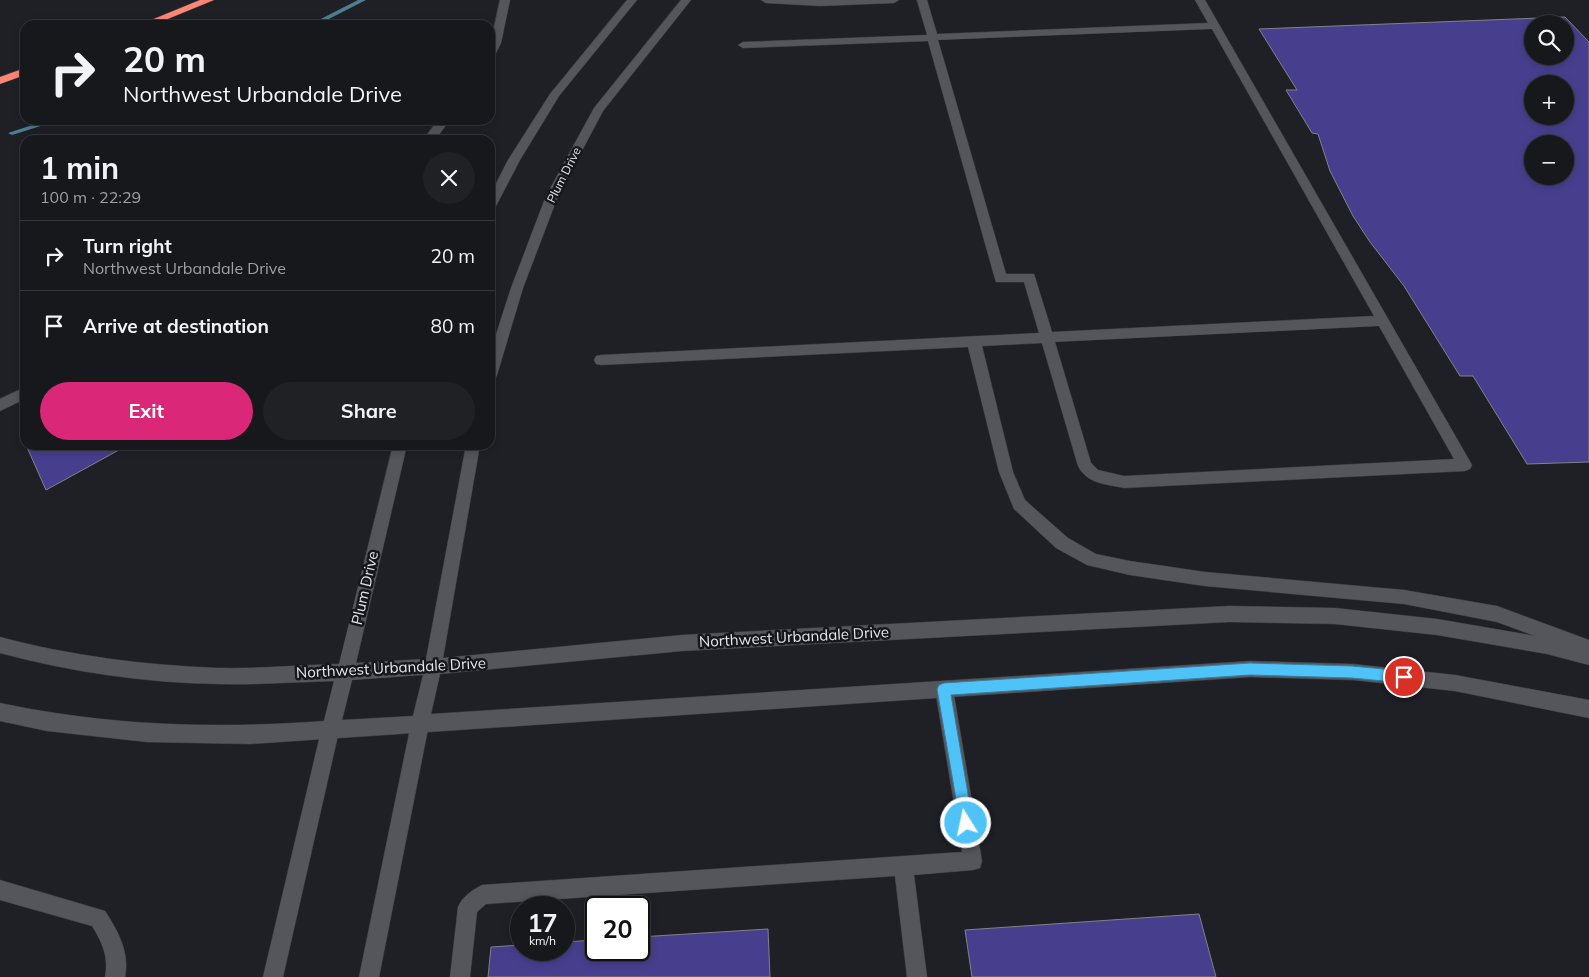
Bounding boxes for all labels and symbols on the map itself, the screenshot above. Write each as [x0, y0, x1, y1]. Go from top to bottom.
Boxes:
street label: Plum Drive [543, 145, 584, 205]
street label: Plum Drive [347, 549, 382, 627]
street label: Northwest Urbandale Drive [698, 622, 889, 651]
street label: Northwest Urbandale Drive [295, 653, 486, 682]
pin [1383, 656, 1425, 698]
position arrow [939, 796, 991, 848]
speed limit sign: 20 [585, 896, 650, 961]

